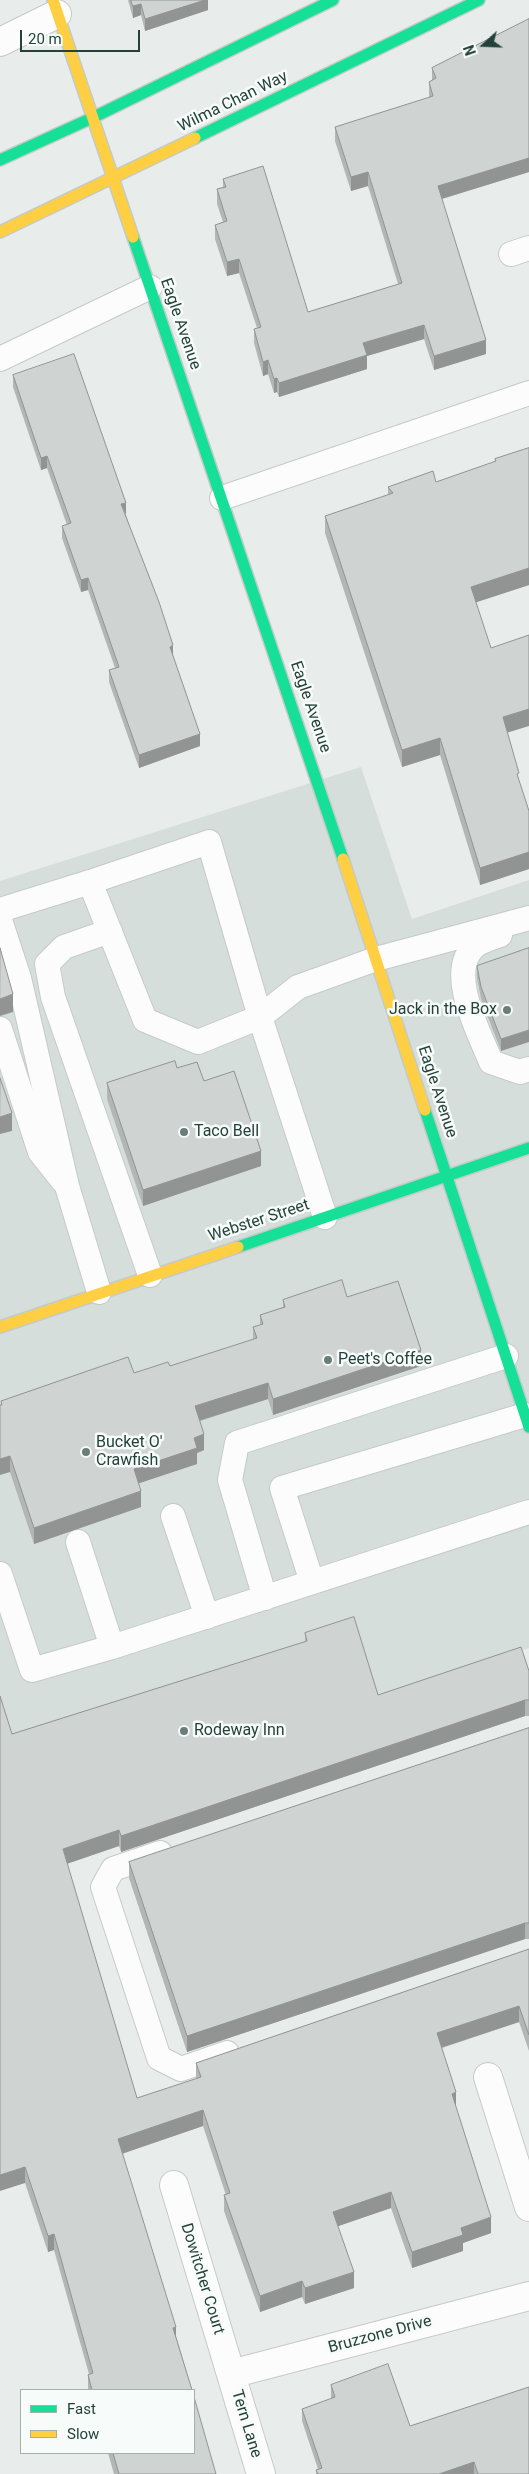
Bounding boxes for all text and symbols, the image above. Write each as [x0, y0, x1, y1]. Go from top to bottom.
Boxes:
scale bar [22, 20, 142, 52]
north arrow [459, 20, 509, 70]
text: 20 m [28, 30, 62, 48]
text: N [461, 43, 479, 58]
street label: Wilma Chan Way [175, 67, 291, 137]
street label: Eagle Avenue [155, 276, 205, 372]
street label: Eagle Avenue [285, 659, 335, 755]
place label: Jack in the Box [389, 1000, 497, 1020]
marker: Jack in the Box [501, 1004, 513, 1016]
street label: Eagle Avenue [413, 1044, 461, 1140]
place label: Taco Bell [194, 1122, 259, 1142]
marker: Taco Bell [178, 1126, 190, 1138]
street label: Webster Street [206, 1196, 312, 1246]
place label: Peet's Coffee [338, 1350, 432, 1370]
marker: Peet's Coffee [322, 1354, 334, 1366]
place label: Bucket O' Crawfish [96, 1433, 163, 1471]
marker: Bucket O' Crawfish [80, 1446, 92, 1458]
place label: Rodeway Inn [194, 1721, 285, 1741]
marker: Rodeway Inn [178, 1725, 190, 1737]
street label: Dowitcher Court [176, 2221, 228, 2337]
street label: Bruzzone Drive [326, 2312, 434, 2358]
street label: Tern Lane [227, 2388, 265, 2460]
legend [20, 2389, 195, 2454]
text: Fast [67, 2400, 96, 2418]
text: Slow [67, 2425, 99, 2443]

